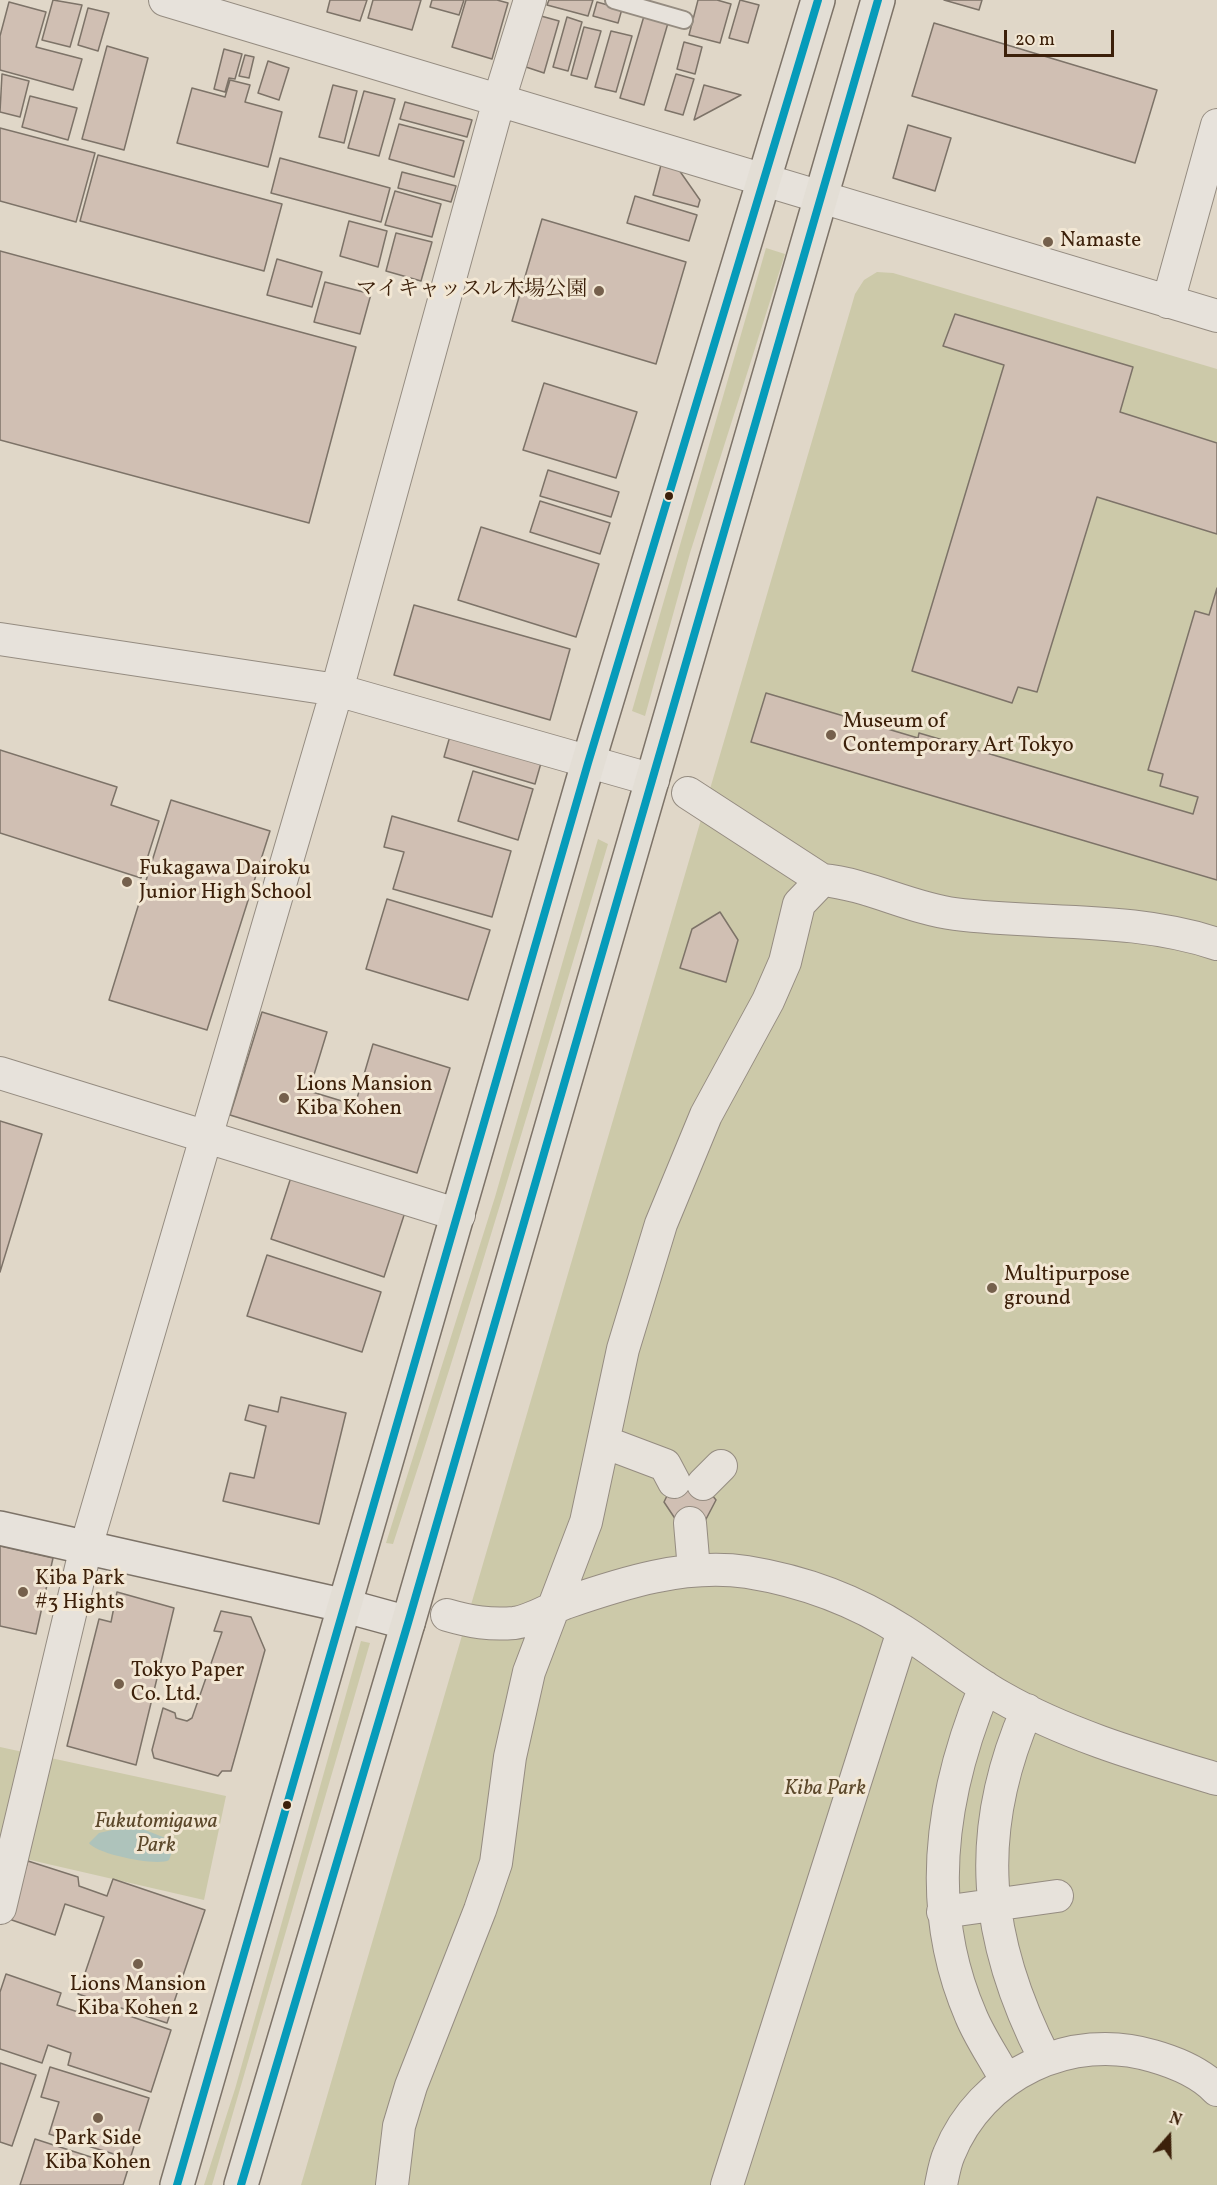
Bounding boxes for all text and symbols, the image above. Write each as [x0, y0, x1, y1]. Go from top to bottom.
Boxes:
scale bar [1007, 18, 1116, 56]
text: 20 m [1015, 28, 1055, 53]
place label: Namaste [1060, 229, 1141, 255]
marker: Namaste [1041, 235, 1055, 249]
place label: マイキャッスル木場公園 [356, 278, 587, 304]
marker: マイキャッスル木場公園 [592, 284, 606, 298]
unlabelled marker [663, 490, 675, 502]
place label: Museum of Contemporary Art Tokyo [843, 710, 1074, 760]
marker: Museum of Contemporary Art Tokyo [824, 728, 838, 742]
place label: Fukagawa Dairoku Junior High School [139, 857, 312, 907]
marker: Fukagawa Dairoku Junior High School [120, 875, 134, 889]
place label: Lions Mansion Kiba Kohen [296, 1073, 433, 1123]
marker: Lions Mansion Kiba Kohen [277, 1091, 291, 1105]
place label: Multipurpose ground [1004, 1263, 1130, 1313]
marker: Multipurpose ground [985, 1281, 999, 1295]
place label: Kiba Park #3 Hights [35, 1567, 125, 1617]
marker: Kiba Park #3 Hights [16, 1585, 30, 1599]
place label: Tokyo Paper Co. Ltd. [131, 1659, 244, 1709]
marker: Tokyo Paper Co. Ltd. [112, 1677, 126, 1691]
park label: Kiba Park [784, 1777, 866, 1803]
unlabelled marker [281, 1799, 293, 1811]
park label: Fukutomigawa Park [94, 1810, 218, 1860]
marker: Lions Mansion Kiba Kohen 2 [131, 1957, 145, 1971]
place label: Lions Mansion Kiba Kohen 2 [70, 1973, 206, 2023]
north arrow [1139, 2107, 1199, 2167]
text: N [1166, 2108, 1184, 2132]
marker: Park Side Kiba Kohen [91, 2111, 105, 2125]
place label: Park Side Kiba Kohen [45, 2127, 151, 2177]

